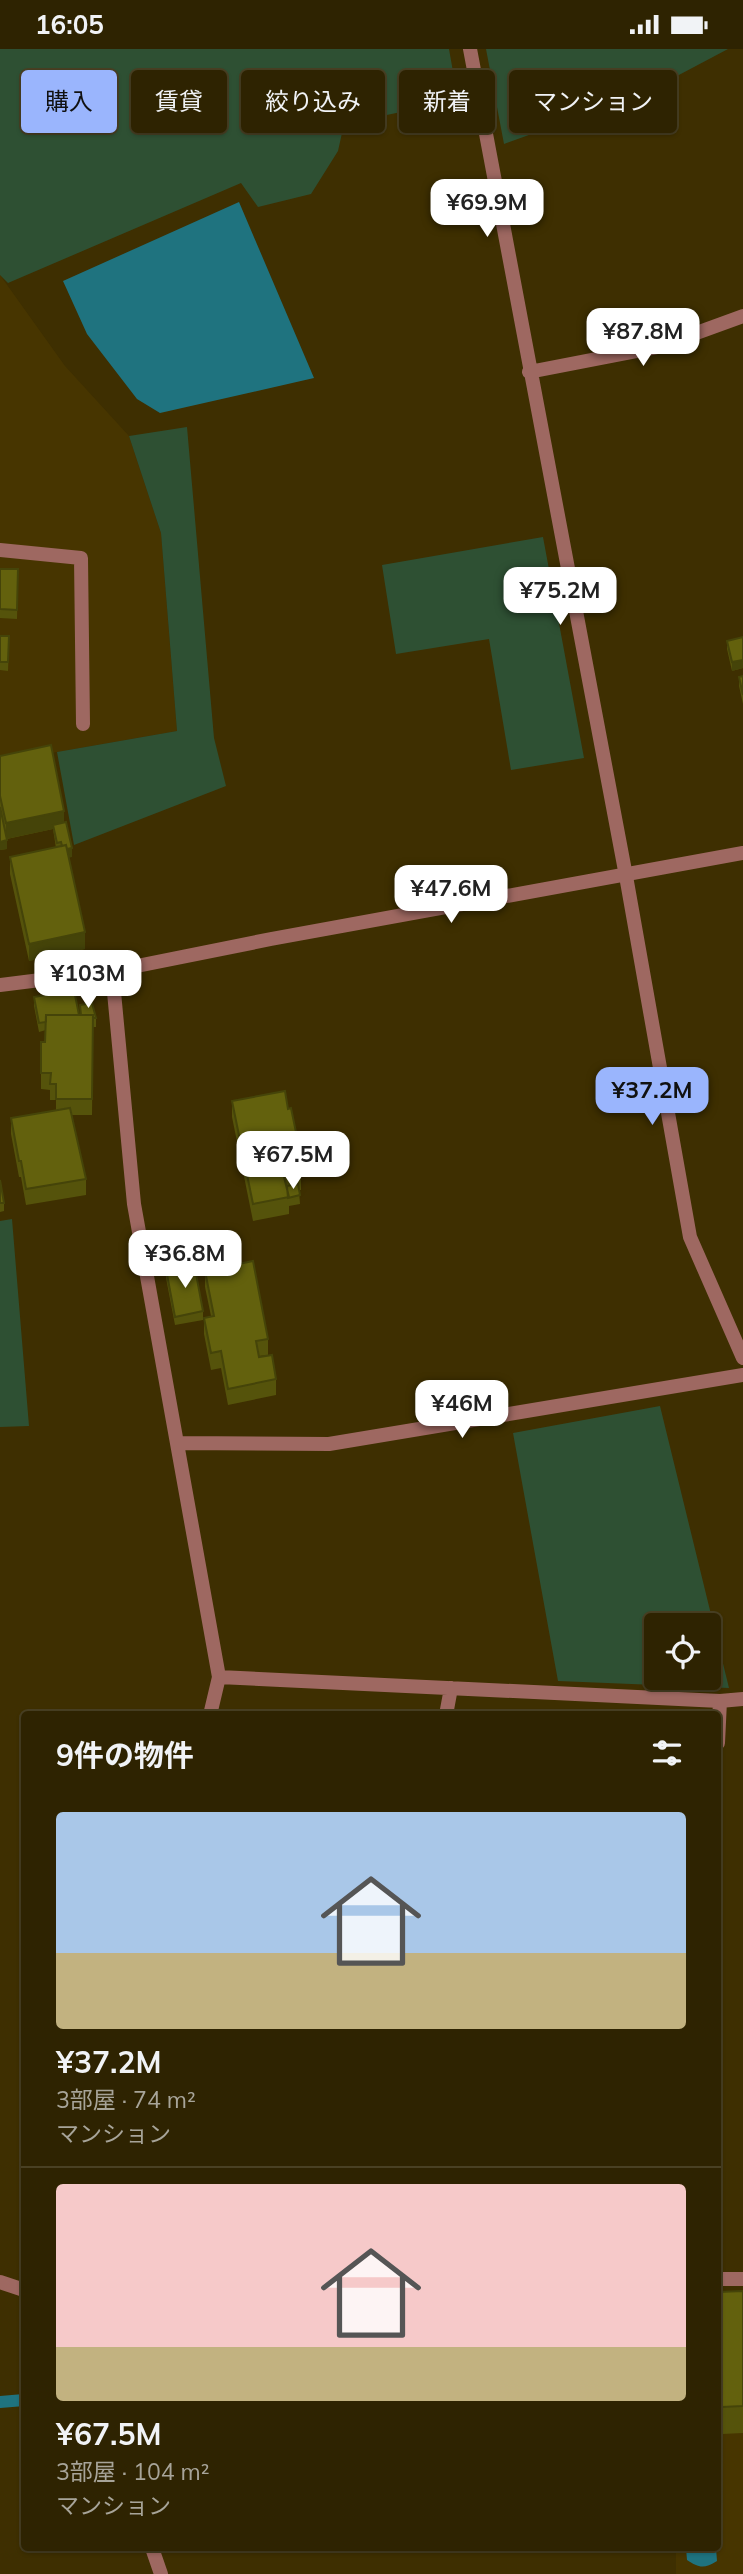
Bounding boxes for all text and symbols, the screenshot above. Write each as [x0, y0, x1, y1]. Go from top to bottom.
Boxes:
text: 16:05 [35, 8, 104, 41]
chip: 購入 [21, 70, 117, 133]
chip: 賃貸 [131, 70, 227, 133]
chip: 絞り込み [241, 70, 385, 133]
chip: 新着 [399, 70, 495, 133]
chip: マンション [509, 70, 677, 133]
pin: ¥69.9M [430, 179, 544, 239]
text: ¥69.9M [447, 187, 527, 216]
pin: ¥87.8M [586, 309, 700, 368]
text: ¥87.8M [603, 316, 683, 345]
pin: ¥75.2M [503, 567, 617, 627]
text: ¥75.2M [520, 575, 600, 604]
pin: ¥47.6M [394, 865, 508, 925]
text: ¥47.6M [411, 873, 491, 902]
pin: ¥103M [39, 951, 137, 1010]
text: ¥103M [50, 958, 126, 987]
pin: ¥37.2M [595, 1067, 709, 1127]
text: ¥37.2M [612, 1075, 692, 1104]
pin: ¥67.5M [236, 1131, 350, 1191]
text: ¥67.5M [253, 1139, 333, 1168]
pin: ¥36.8M [128, 1231, 242, 1290]
text: ¥36.8M [145, 1238, 225, 1267]
pin: ¥46M [421, 1381, 503, 1440]
text: ¥46M [431, 1388, 493, 1417]
map controls [644, 1613, 721, 1690]
button: locate [644, 1613, 721, 1690]
icon: filters [648, 1734, 686, 1772]
text: 9件の物件 [56, 1736, 194, 1774]
icon: home [308, 1858, 434, 1984]
text: ¥37.2M [56, 2043, 162, 2081]
text: 3部屋 · 74 m² [56, 2085, 196, 2114]
text: マンション [56, 2119, 171, 2148]
icon: home [308, 2230, 434, 2356]
text: ¥67.5M [56, 2415, 162, 2453]
text: 3部屋 · 104 m² [56, 2457, 209, 2486]
text: マンション [56, 2491, 171, 2520]

